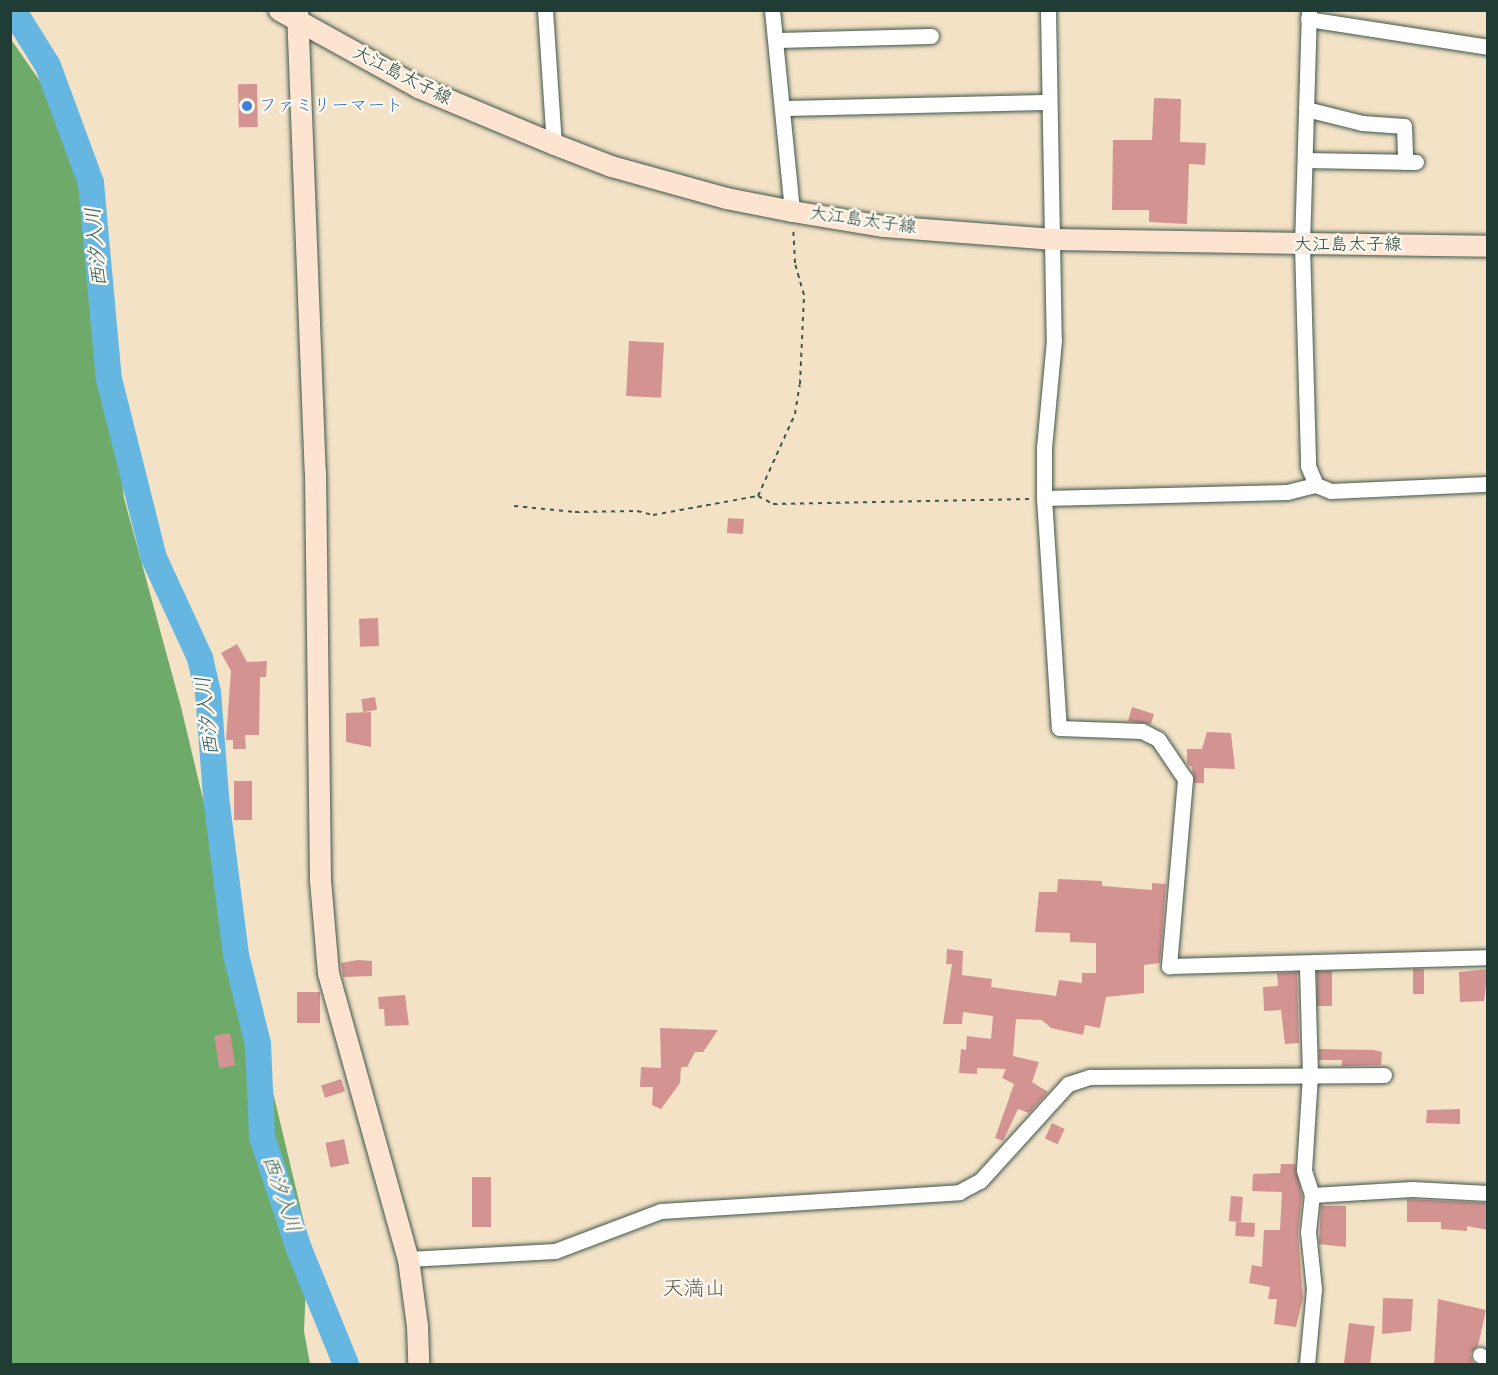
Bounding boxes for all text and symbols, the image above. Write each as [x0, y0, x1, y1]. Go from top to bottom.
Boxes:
street label: 大江島太子線 [349, 42, 455, 110]
place label: ファミリーマート [259, 95, 403, 117]
marker: ファミリーマート [240, 99, 254, 113]
street label: 大江島太子線 [808, 203, 918, 239]
water label: 西汐入川 [82, 206, 112, 288]
street label: 大江島太子線 [1294, 234, 1402, 256]
water label: 西汐入川 [191, 675, 225, 757]
water label: 西汐入川 [257, 1152, 305, 1236]
district label: 天満山 [663, 1276, 725, 1302]

